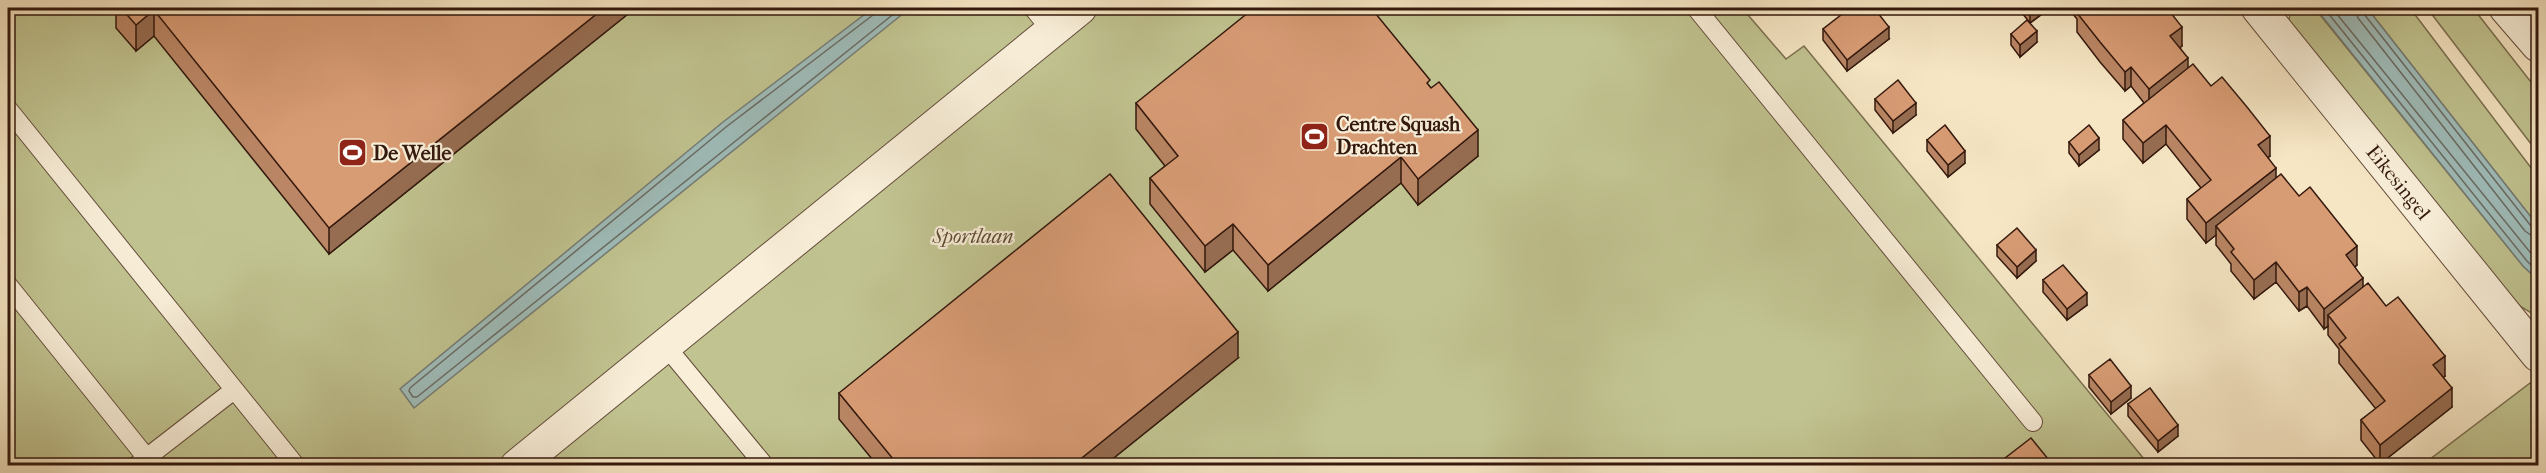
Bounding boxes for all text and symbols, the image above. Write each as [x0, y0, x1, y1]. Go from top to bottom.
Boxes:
place label: Centre Squash Drachten [1336, 113, 1461, 159]
sports icon: Centre Squash Drachten [1299, 120, 1331, 152]
sports icon: De Welle [336, 137, 368, 169]
street label: Eikesingel [2361, 141, 2435, 225]
place label: De Welle [373, 142, 451, 165]
park label: Sportlaan [932, 225, 1013, 248]

